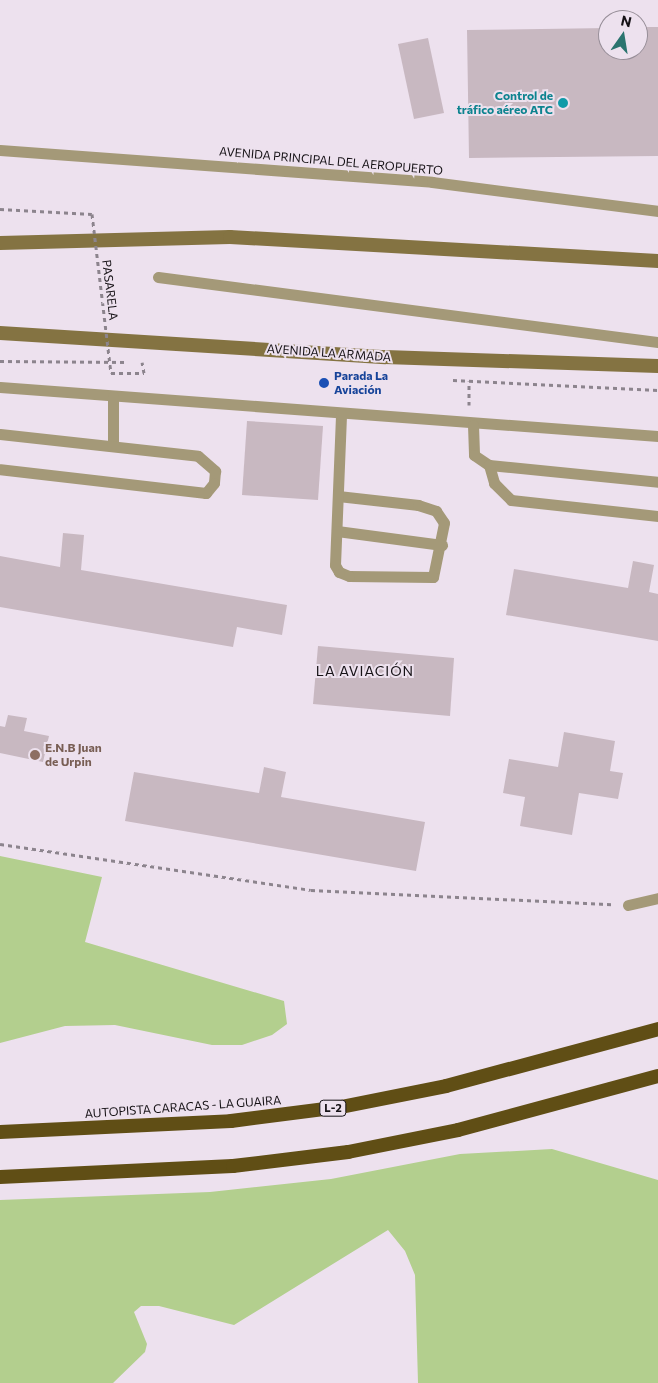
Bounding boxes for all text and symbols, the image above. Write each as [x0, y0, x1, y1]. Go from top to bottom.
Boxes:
north arrow [598, 10, 648, 60]
text: N [619, 11, 633, 30]
place label: Control de tráfico aéreo ATC [457, 89, 553, 117]
marker: Control de tráfico aéreo ATC [557, 97, 569, 109]
street label: AVENIDA PRINCIPAL DEL AEROPUERTO [218, 144, 444, 178]
street label: PASARELA [99, 259, 121, 321]
street label: AVENIDA LA ARMADA [266, 341, 392, 365]
place label: Parada La Aviación [334, 369, 388, 397]
marker: Parada La Aviación [318, 377, 330, 389]
district label: LA AVIACIÓN [314, 663, 416, 679]
place label: E.N.B Juan de Urpin [45, 741, 102, 769]
marker: E.N.B Juan de Urpin [29, 749, 41, 761]
street label: AUTOPISTA CARACAS - LA GUAIRA [84, 1093, 282, 1121]
road number: L-2 [319, 1100, 347, 1116]

